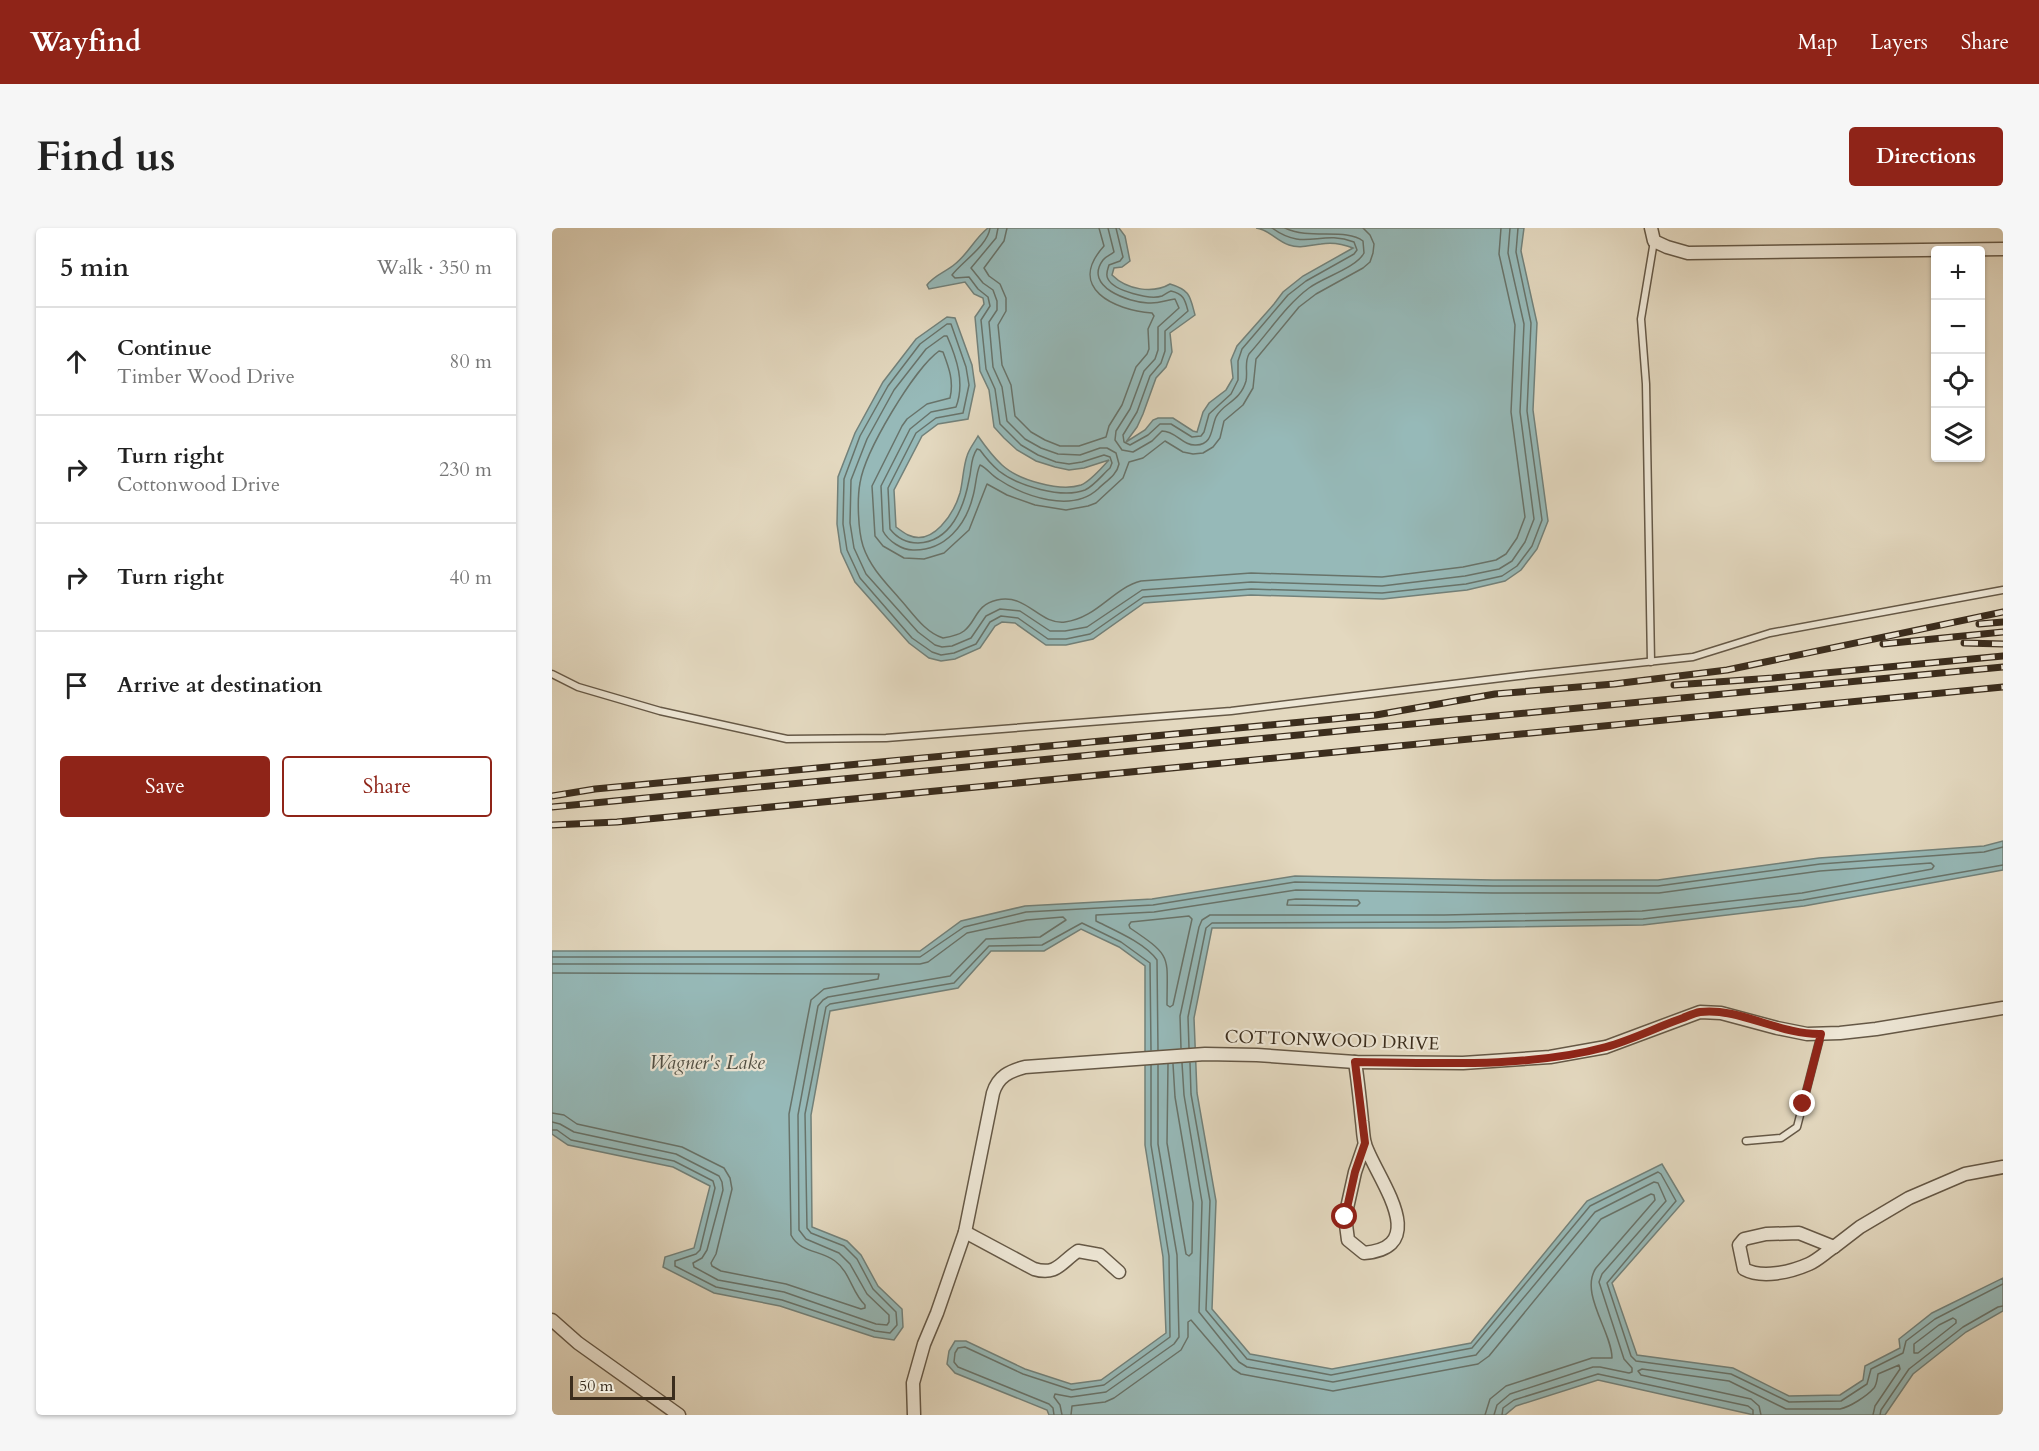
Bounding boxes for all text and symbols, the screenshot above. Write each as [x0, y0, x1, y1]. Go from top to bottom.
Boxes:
text: Wayfind [30, 23, 141, 61]
text: Map [1798, 28, 1838, 57]
text: Layers [1871, 28, 1928, 57]
text: Share [1961, 28, 2009, 57]
button: Directions [1849, 127, 2003, 186]
text: Find us [36, 128, 176, 185]
map controls [1931, 246, 1985, 462]
button: + [1931, 246, 1985, 300]
text: 5 min [60, 250, 129, 285]
text: Walk · 350 m [377, 254, 492, 281]
button: − [1931, 300, 1985, 354]
text: Continue [117, 333, 212, 363]
icon: ahead [60, 345, 93, 378]
text: 80 m [449, 348, 492, 375]
button: locate [1931, 354, 1985, 408]
text: Timber Wood Drive [117, 363, 295, 390]
button: layers [1931, 408, 1985, 462]
text: Turn right [117, 441, 224, 471]
icon: right [60, 453, 93, 486]
text: 230 m [439, 456, 492, 483]
text: Cottonwood Drive [117, 471, 280, 498]
icon: right [60, 561, 93, 594]
text: Turn right [117, 562, 224, 592]
text: 40 m [449, 564, 492, 591]
icon: arrive [60, 669, 93, 702]
text: Arrive at destination [117, 670, 322, 700]
button: Save [60, 756, 270, 817]
button: Share [282, 756, 492, 817]
street label: COTTONWOOD DRIVE [1224, 1024, 1440, 1057]
water label: Wagner's Lake [649, 1049, 765, 1076]
route end [1789, 1090, 1815, 1116]
route start [1331, 1203, 1357, 1229]
scale bar [570, 1373, 675, 1400]
text: 50 m [579, 1375, 613, 1397]

